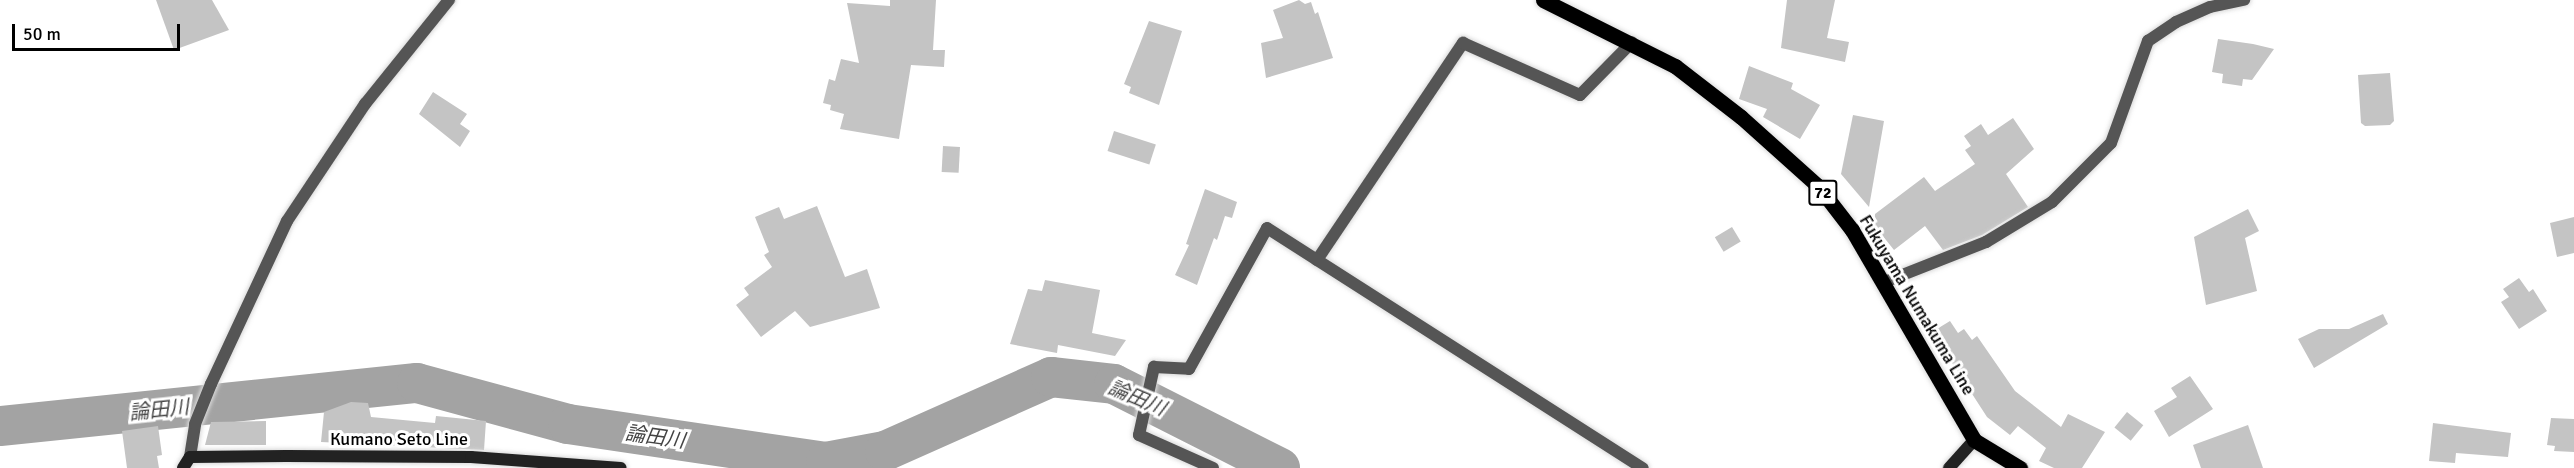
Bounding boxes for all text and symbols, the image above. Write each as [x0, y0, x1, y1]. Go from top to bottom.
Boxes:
scale bar [15, 12, 183, 50]
text: 50 m [23, 23, 61, 45]
road number: 72 [1808, 180, 1838, 206]
street label: Fukuyama Numakuma Line [1855, 211, 1979, 399]
water label: 論田川 [1105, 375, 1169, 421]
water label: 論田川 [128, 395, 190, 425]
water label: 論田川 [624, 421, 686, 453]
street label: Kumano Seto Line [330, 428, 468, 450]

